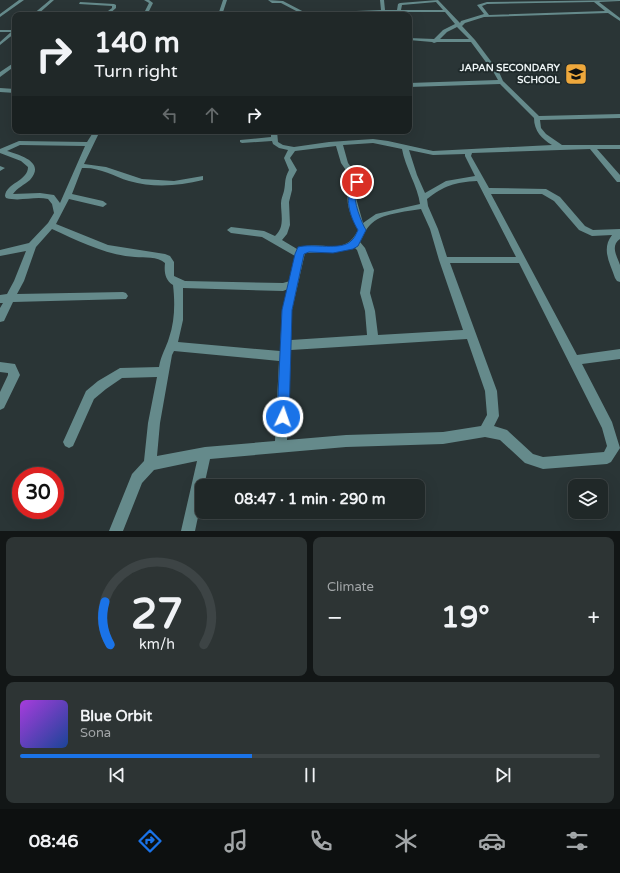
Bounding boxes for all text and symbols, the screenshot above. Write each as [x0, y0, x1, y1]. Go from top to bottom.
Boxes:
text: 140 m [94, 26, 180, 60]
icon: right [28, 28, 80, 80]
text: Turn right [94, 60, 178, 82]
school or university icon: JAPAN SECONDARY SCHOOL [563, 61, 589, 87]
place label: JAPAN SECONDARY SCHOOL [459, 62, 561, 86]
icon: left [159, 104, 181, 126]
icon: ahead [201, 104, 223, 126]
icon: right [243, 104, 265, 126]
pin [340, 165, 374, 199]
icon: arrive [346, 171, 368, 193]
position arrow [262, 396, 304, 438]
speed limit sign: 30 [12, 467, 64, 519]
map controls [568, 479, 608, 519]
button: layers [568, 479, 608, 519]
text: 08:47 · 1 min · 290 m [235, 490, 385, 508]
text: Climate [327, 579, 374, 595]
text: 27 [130, 589, 183, 639]
text: 19° [441, 599, 490, 636]
text: − [327, 605, 343, 631]
text: + [588, 605, 600, 631]
text: km/h [139, 635, 174, 652]
text: Blue Orbit [80, 707, 152, 725]
text: Sona [80, 725, 111, 741]
icon: previous [106, 764, 128, 786]
icon: pause [299, 764, 321, 786]
icon: next [492, 764, 514, 786]
icon: directions [136, 827, 164, 855]
icon: music [222, 827, 250, 855]
icon: phone [307, 827, 335, 855]
icon: climate [392, 827, 420, 855]
icon: car [478, 827, 506, 855]
icon: filters [563, 827, 591, 855]
text: 08:46 [29, 830, 79, 852]

